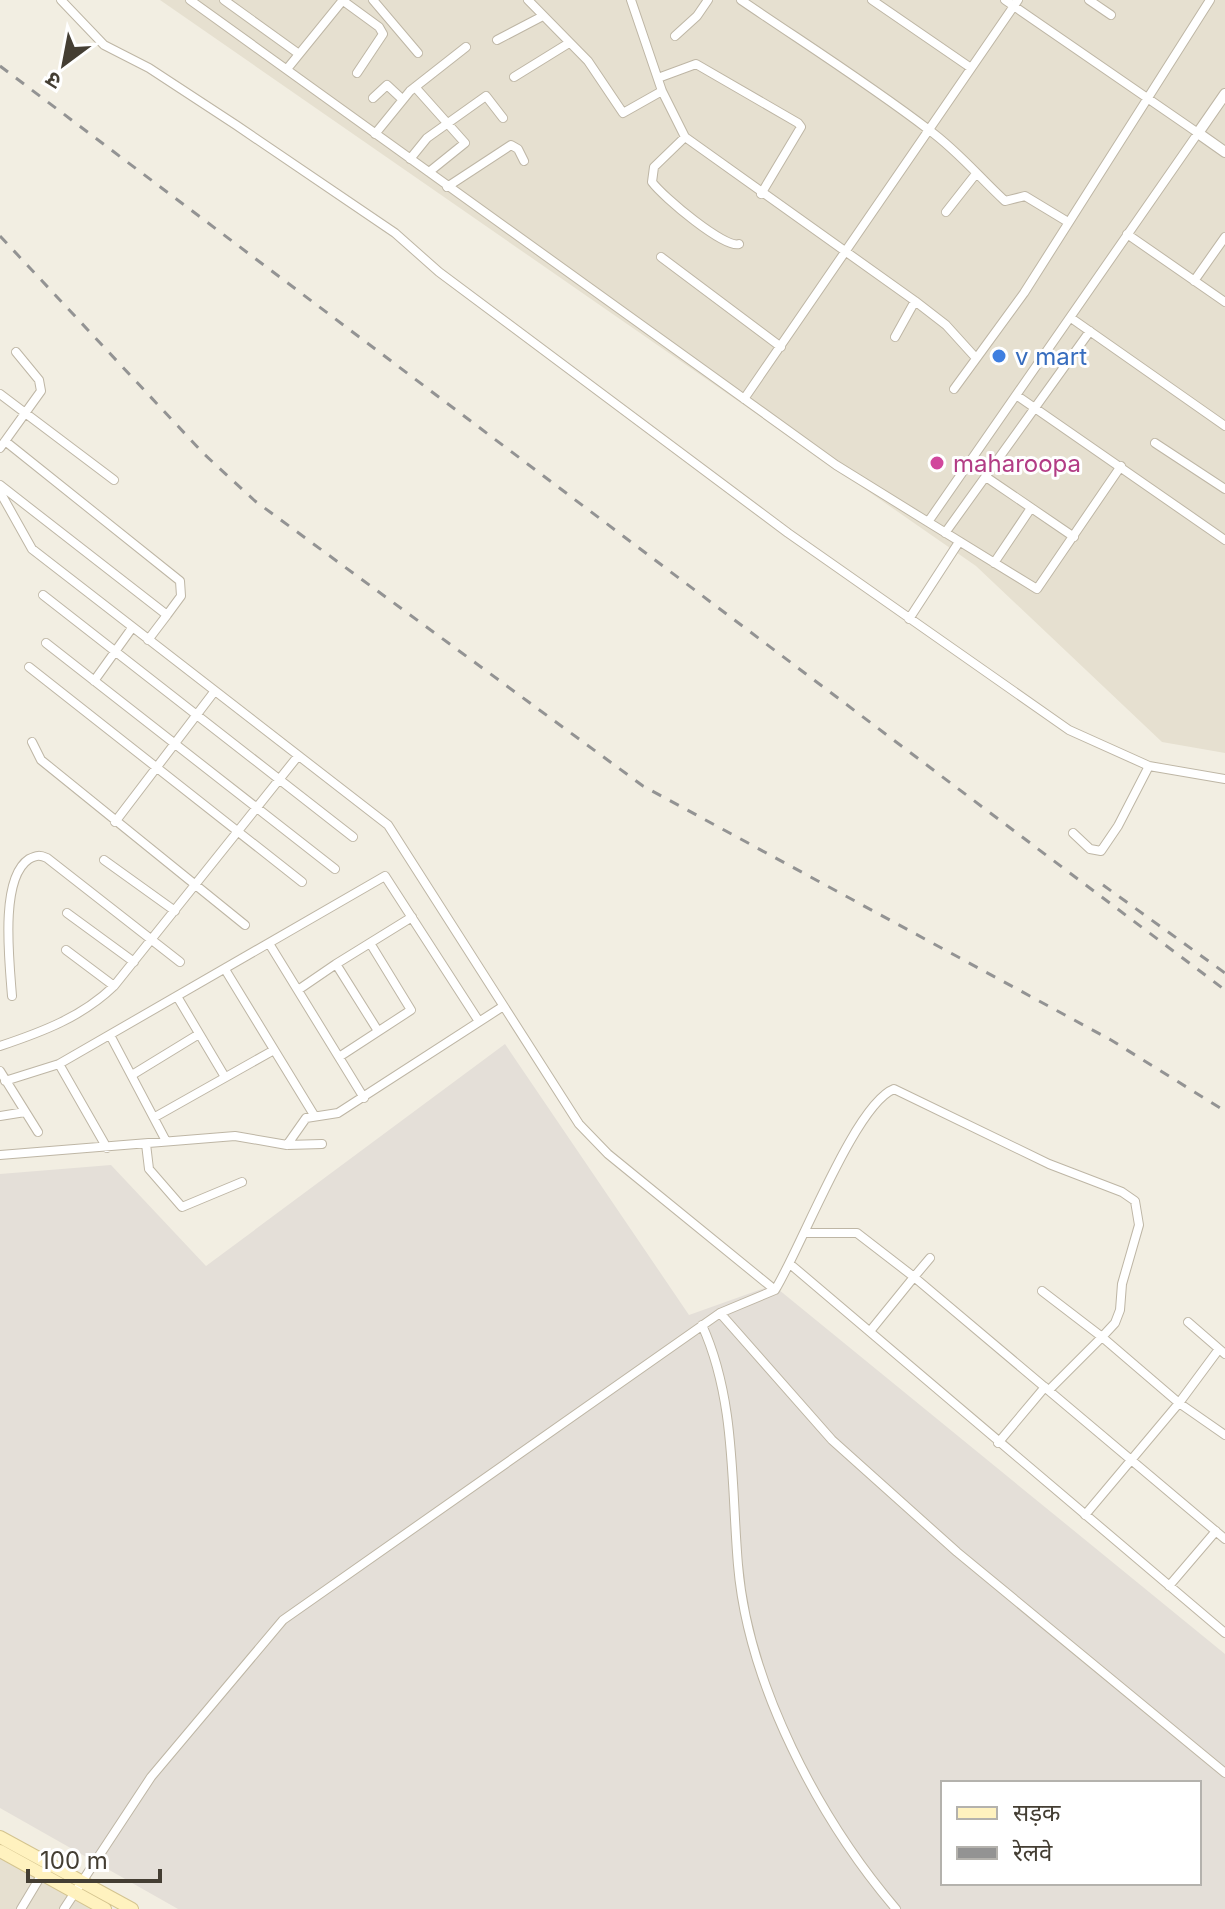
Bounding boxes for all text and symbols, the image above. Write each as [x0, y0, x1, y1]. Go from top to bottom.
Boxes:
north arrow [24, 24, 104, 104]
text: उ [40, 66, 66, 95]
place label: v mart [1015, 342, 1087, 371]
marker: v mart [990, 347, 1008, 365]
place label: maharoopa [953, 449, 1081, 478]
marker: maharoopa [928, 454, 946, 472]
legend [941, 1781, 1201, 1885]
text: सड़क [1013, 1798, 1061, 1827]
scale bar [28, 1833, 160, 1883]
text: रेलवे [1012, 1838, 1053, 1867]
text: 100 m [40, 1846, 108, 1875]

